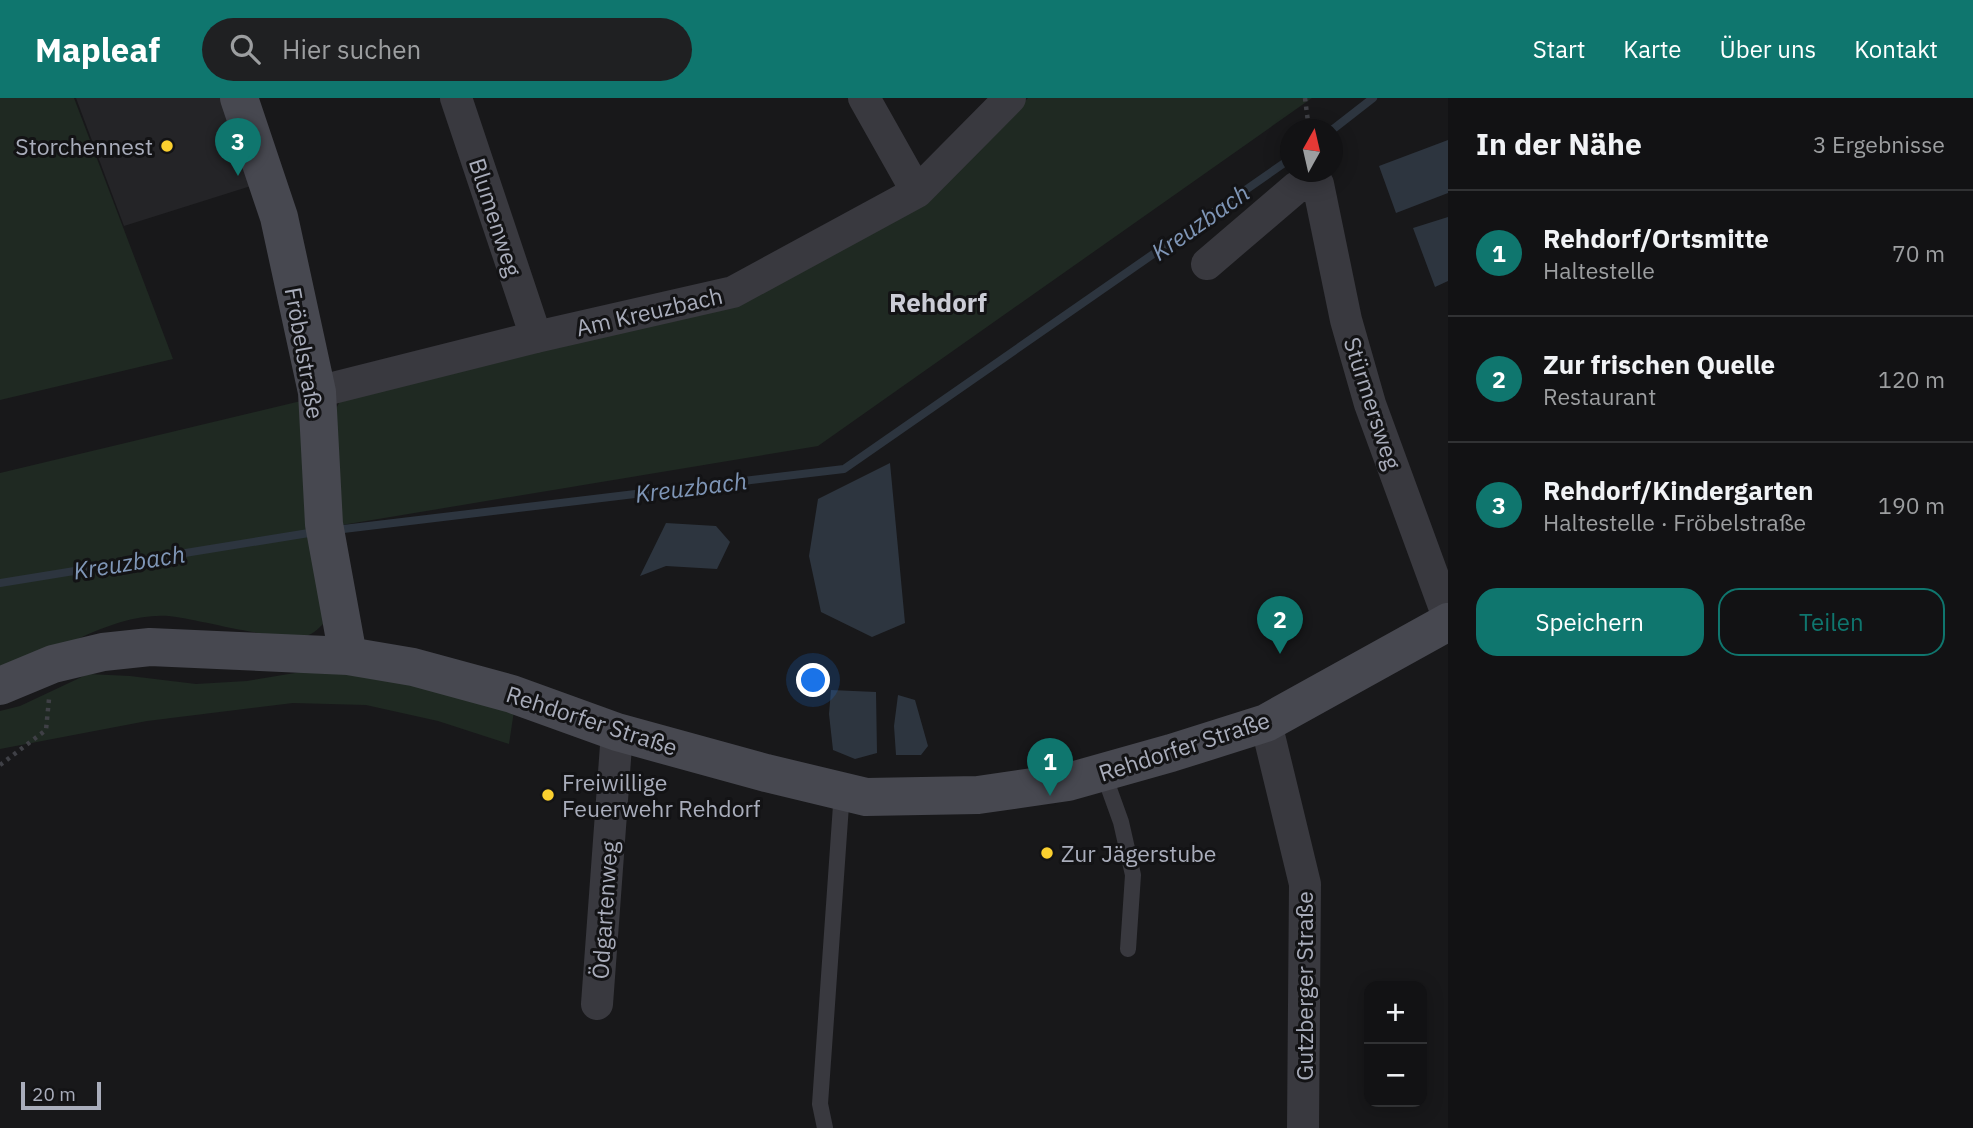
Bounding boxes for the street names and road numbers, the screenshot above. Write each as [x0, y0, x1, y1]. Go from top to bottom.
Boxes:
street label: Blumenweg [463, 154, 529, 280]
street label: Am Kreuzbach [573, 280, 725, 342]
street label: Fröbelstraße [279, 285, 331, 421]
street label: Stürmersweg [1338, 333, 1408, 473]
street label: Rehdorfer Straße [503, 678, 681, 762]
street label: Rehdorfer Straße [1095, 704, 1273, 788]
street label: Ödgartenweg [584, 840, 624, 980]
street label: Gutzberger Straße [1289, 891, 1319, 1081]

